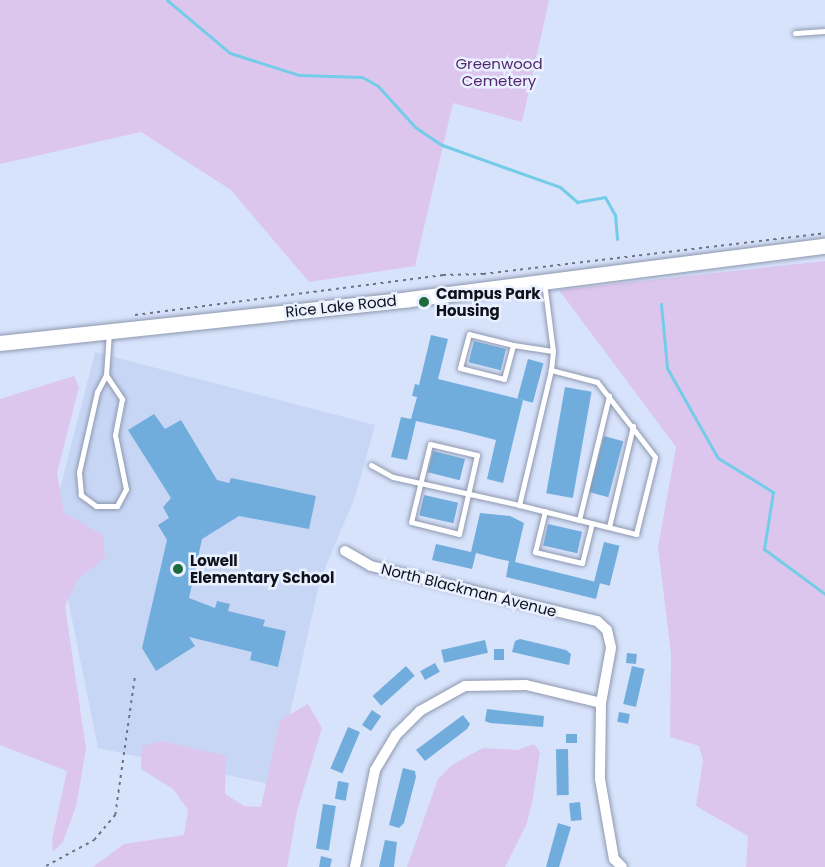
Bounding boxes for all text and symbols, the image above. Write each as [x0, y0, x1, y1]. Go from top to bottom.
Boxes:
park label: Greenwood Cemetery [455, 54, 543, 89]
place label: Campus Park Housing [436, 284, 541, 319]
street label: Rice Lake Road [284, 291, 398, 321]
marker: Campus Park Housing [417, 295, 431, 309]
place label: Lowell Elementary School [190, 551, 334, 586]
street label: North Blackman Avenue [379, 559, 559, 621]
marker: Lowell Elementary School [171, 562, 185, 576]

